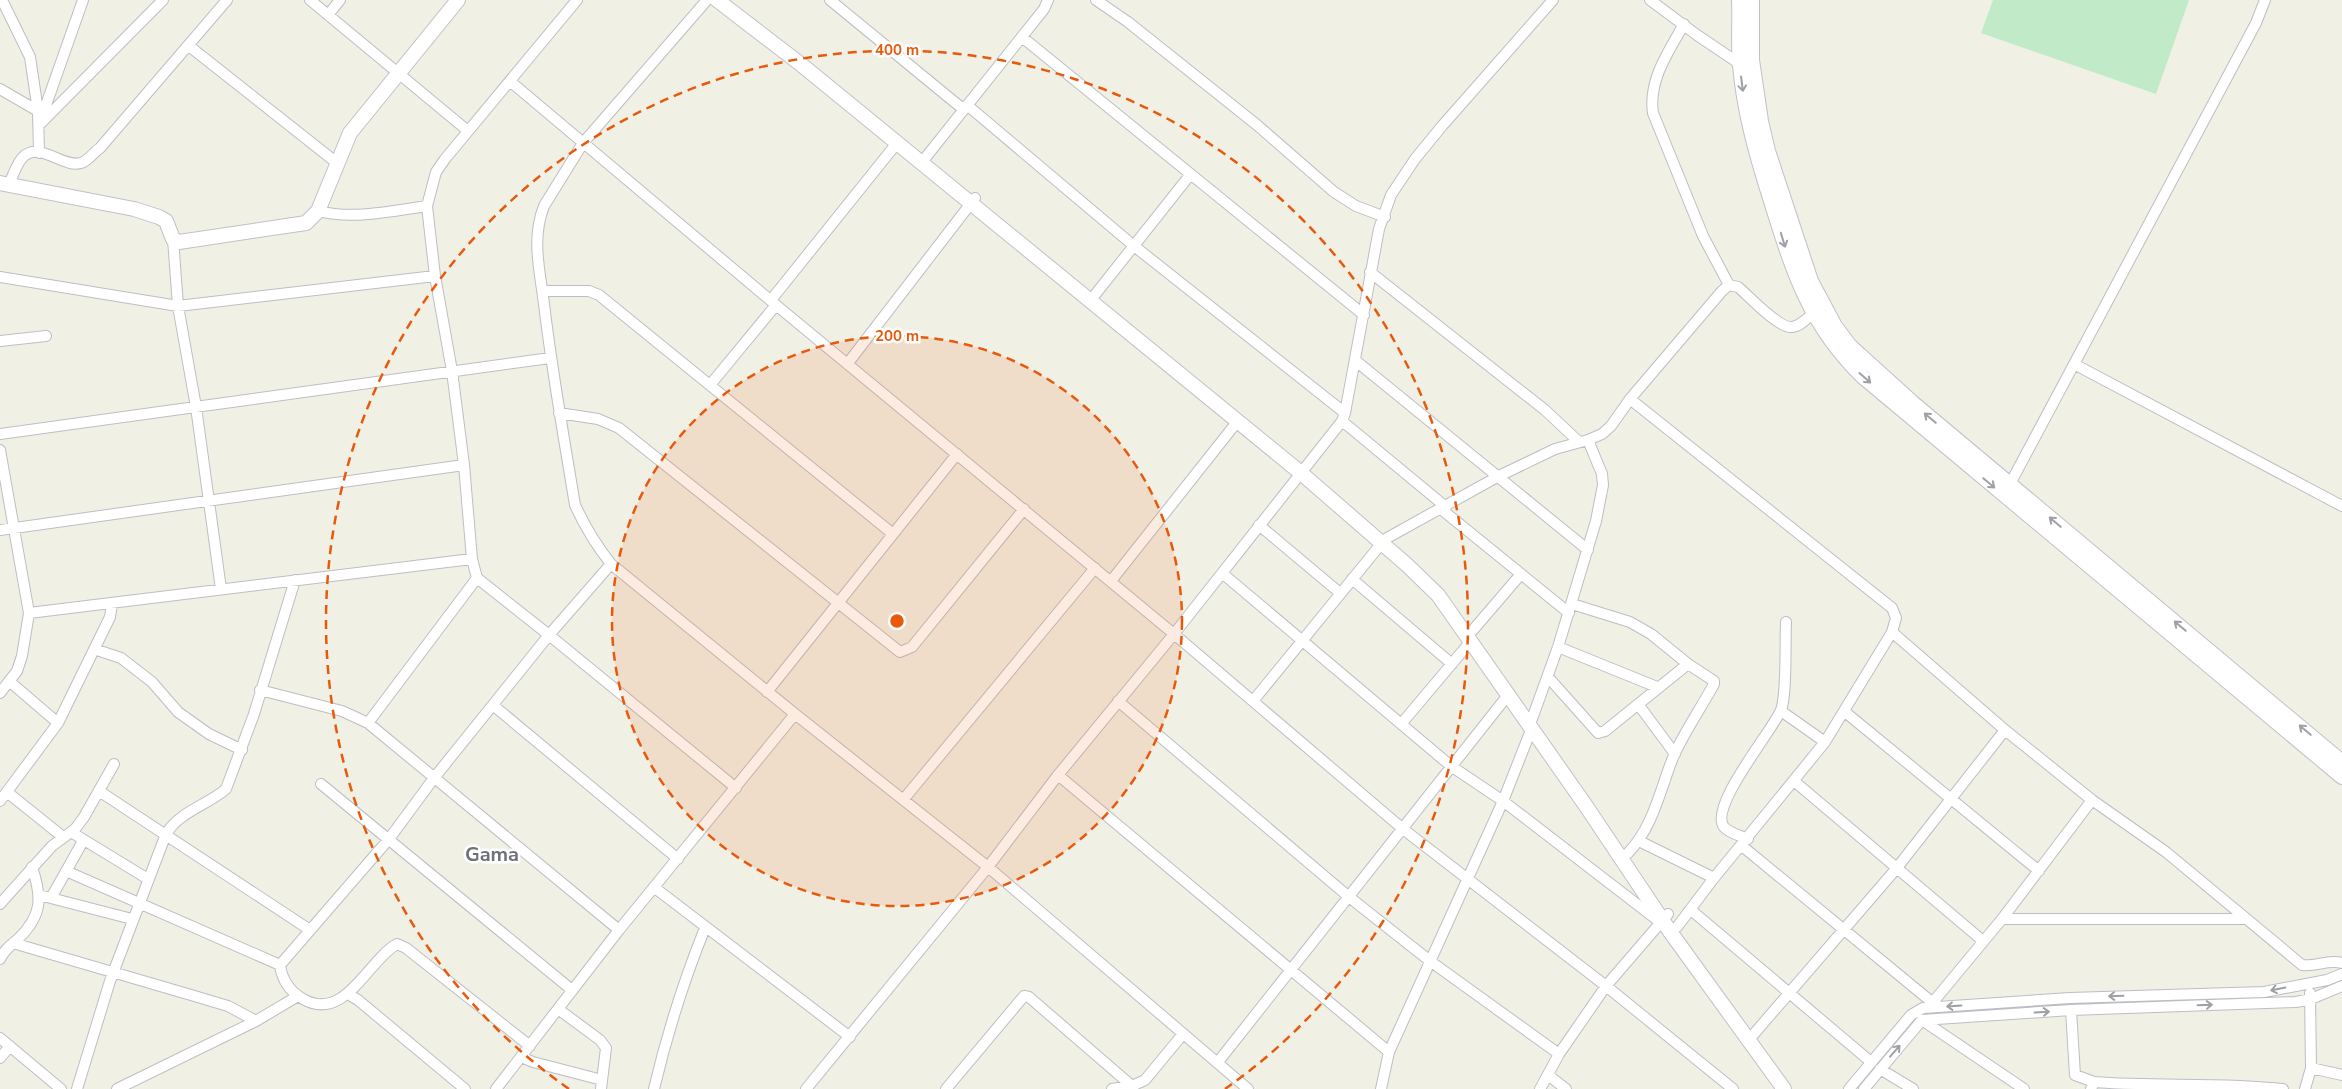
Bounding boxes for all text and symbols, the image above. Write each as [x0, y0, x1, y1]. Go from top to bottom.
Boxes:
text: 400 m [875, 40, 919, 60]
one-way arrow [1737, 75, 1747, 91]
one-way arrow [1779, 232, 1789, 248]
text: 200 m [875, 326, 919, 346]
one-way arrow [1858, 373, 1871, 384]
one-way arrow [1924, 412, 1937, 424]
one-way arrow [1983, 477, 1996, 488]
one-way arrow [2049, 516, 2062, 528]
centre of rings [888, 612, 906, 630]
one-way arrow [2174, 621, 2187, 632]
one-way arrow [2298, 725, 2311, 736]
district label: Gama [465, 841, 519, 868]
one-way arrow [2270, 985, 2286, 995]
one-way arrow [2108, 992, 2124, 1001]
one-way arrow [2196, 1000, 2212, 1010]
one-way arrow [1946, 1001, 1962, 1010]
one-way arrow [2034, 1007, 2050, 1016]
one-way arrow [1889, 1045, 1901, 1058]

